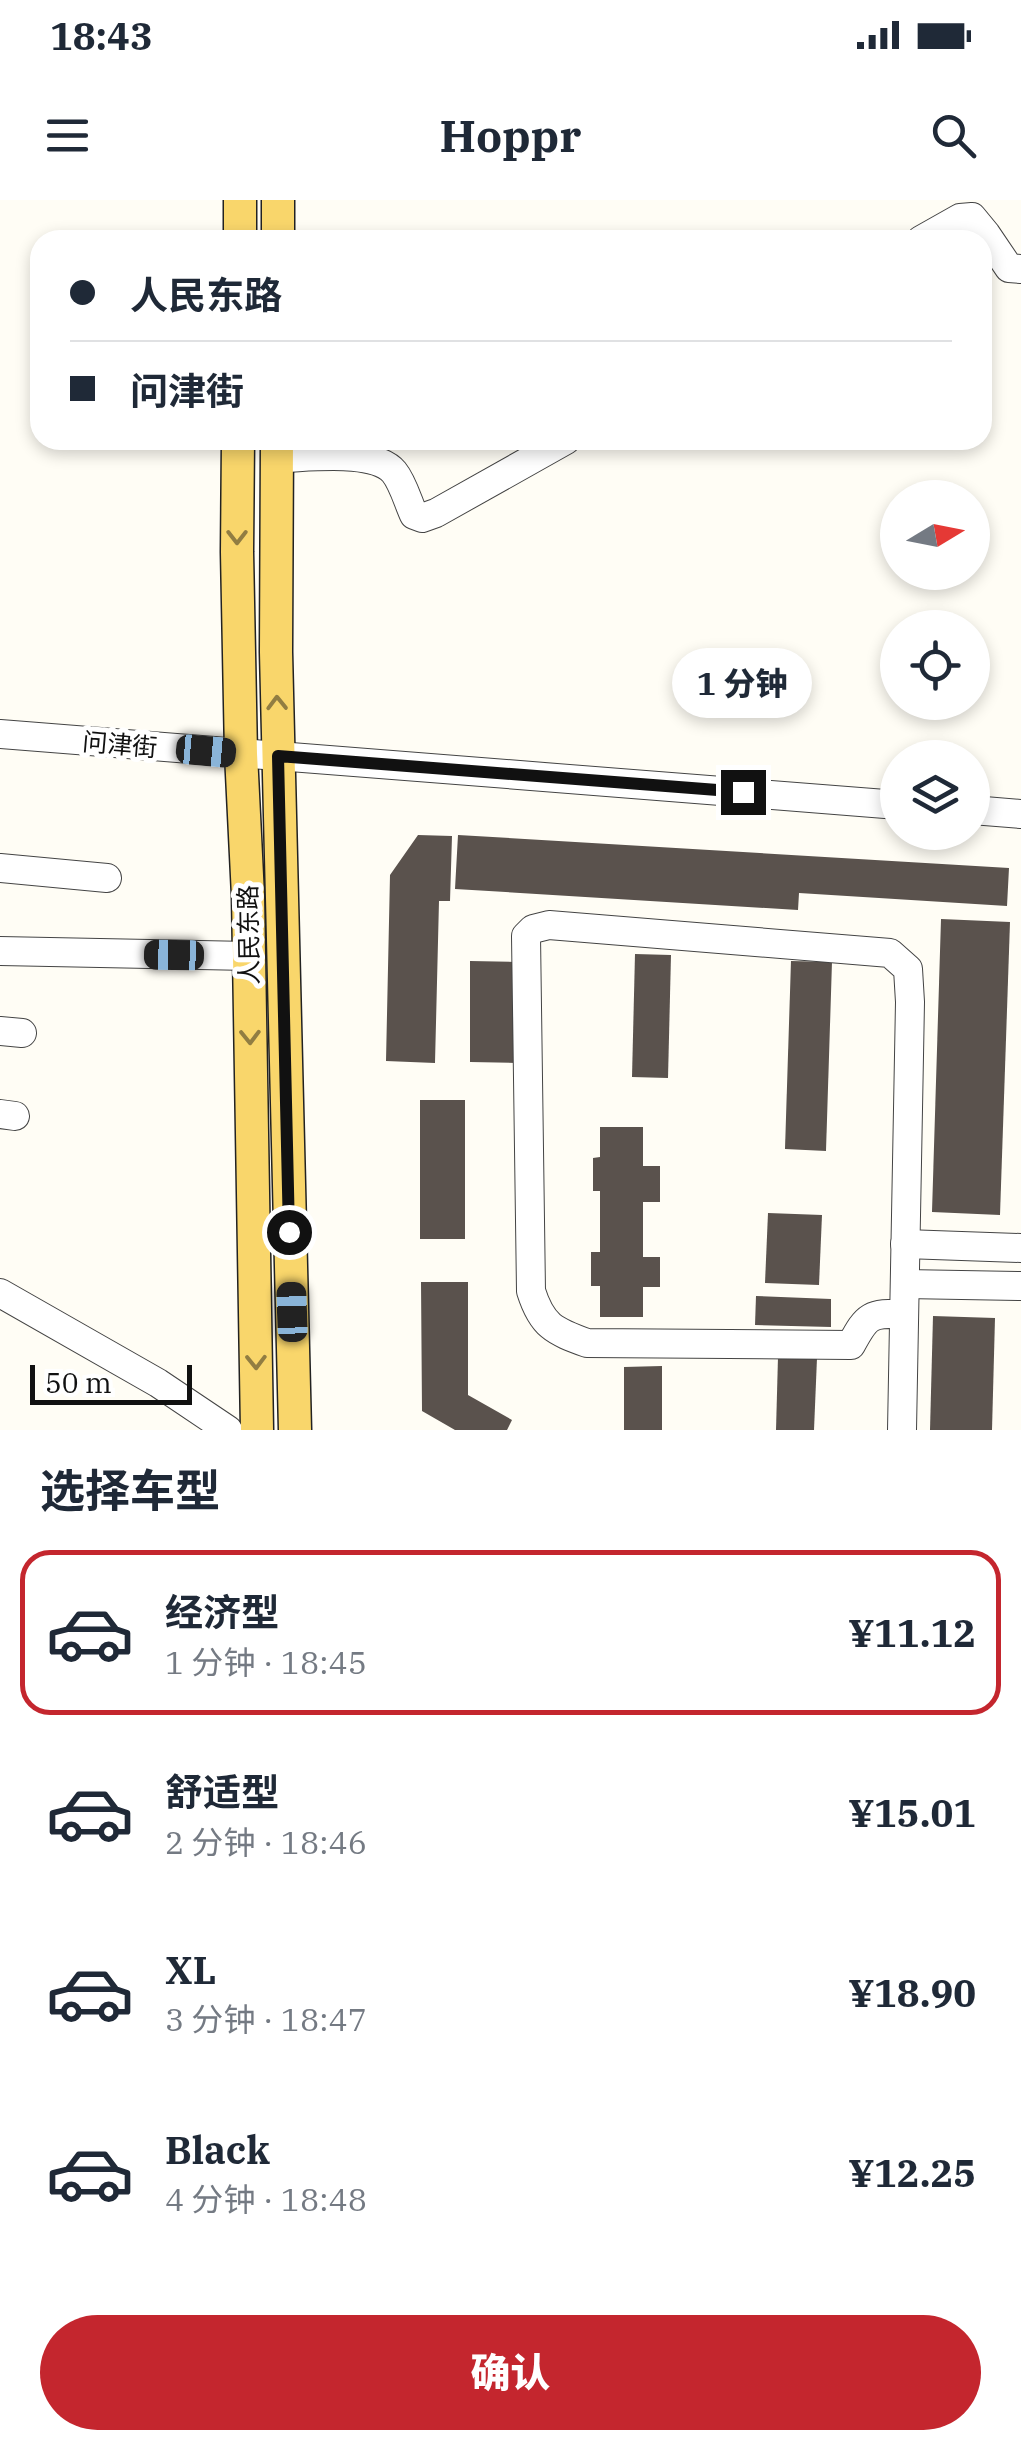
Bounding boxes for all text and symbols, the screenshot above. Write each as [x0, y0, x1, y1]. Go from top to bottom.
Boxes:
text: 18:43 [50, 11, 153, 60]
text: Hoppr [440, 106, 581, 164]
icon: menu [40, 108, 95, 163]
icon: search [926, 108, 981, 163]
text: 人民东路 [130, 270, 282, 319]
text: 问津街 [130, 366, 244, 415]
north arrow [880, 480, 990, 590]
map controls [880, 480, 990, 850]
one-way arrow [226, 530, 248, 546]
button: locate [880, 610, 990, 720]
callout: 1 分钟 [673, 647, 813, 717]
text: 1 分钟 [697, 662, 787, 704]
one-way arrow [267, 694, 288, 710]
street label: 问津街 [81, 724, 159, 764]
car [175, 733, 237, 769]
button: layers [880, 740, 990, 850]
route end [721, 770, 766, 815]
street label: 人民东路 [231, 885, 265, 985]
car [144, 939, 204, 971]
one-way arrow [239, 1030, 261, 1046]
route start [267, 1210, 312, 1255]
car [276, 1281, 308, 1343]
one-way arrow [245, 1355, 266, 1371]
scale bar [30, 1360, 192, 1404]
text: 50 m [45, 1364, 112, 1401]
text: 选择车型 [40, 1461, 220, 1519]
text: 经济型 [165, 1587, 279, 1636]
icon: car [45, 1588, 135, 1678]
text: ¥11.12 [848, 1608, 976, 1657]
text: 1 分钟 · 18:45 [165, 1641, 367, 1683]
text: 舒适型 [165, 1767, 279, 1816]
icon: car [45, 1768, 135, 1858]
text: ¥15.01 [848, 1788, 976, 1837]
text: 2 分钟 · 18:46 [165, 1821, 367, 1863]
text: XL [165, 1945, 216, 1994]
icon: car [45, 1948, 135, 2038]
text: ¥18.90 [848, 1968, 976, 2017]
text: 3 分钟 · 18:47 [165, 1998, 367, 2040]
text: Black [165, 2125, 270, 2174]
icon: car [45, 2128, 135, 2218]
text: ¥12.25 [848, 2148, 976, 2197]
text: 4 分钟 · 18:48 [165, 2178, 367, 2220]
button: 确认 [40, 2315, 981, 2430]

